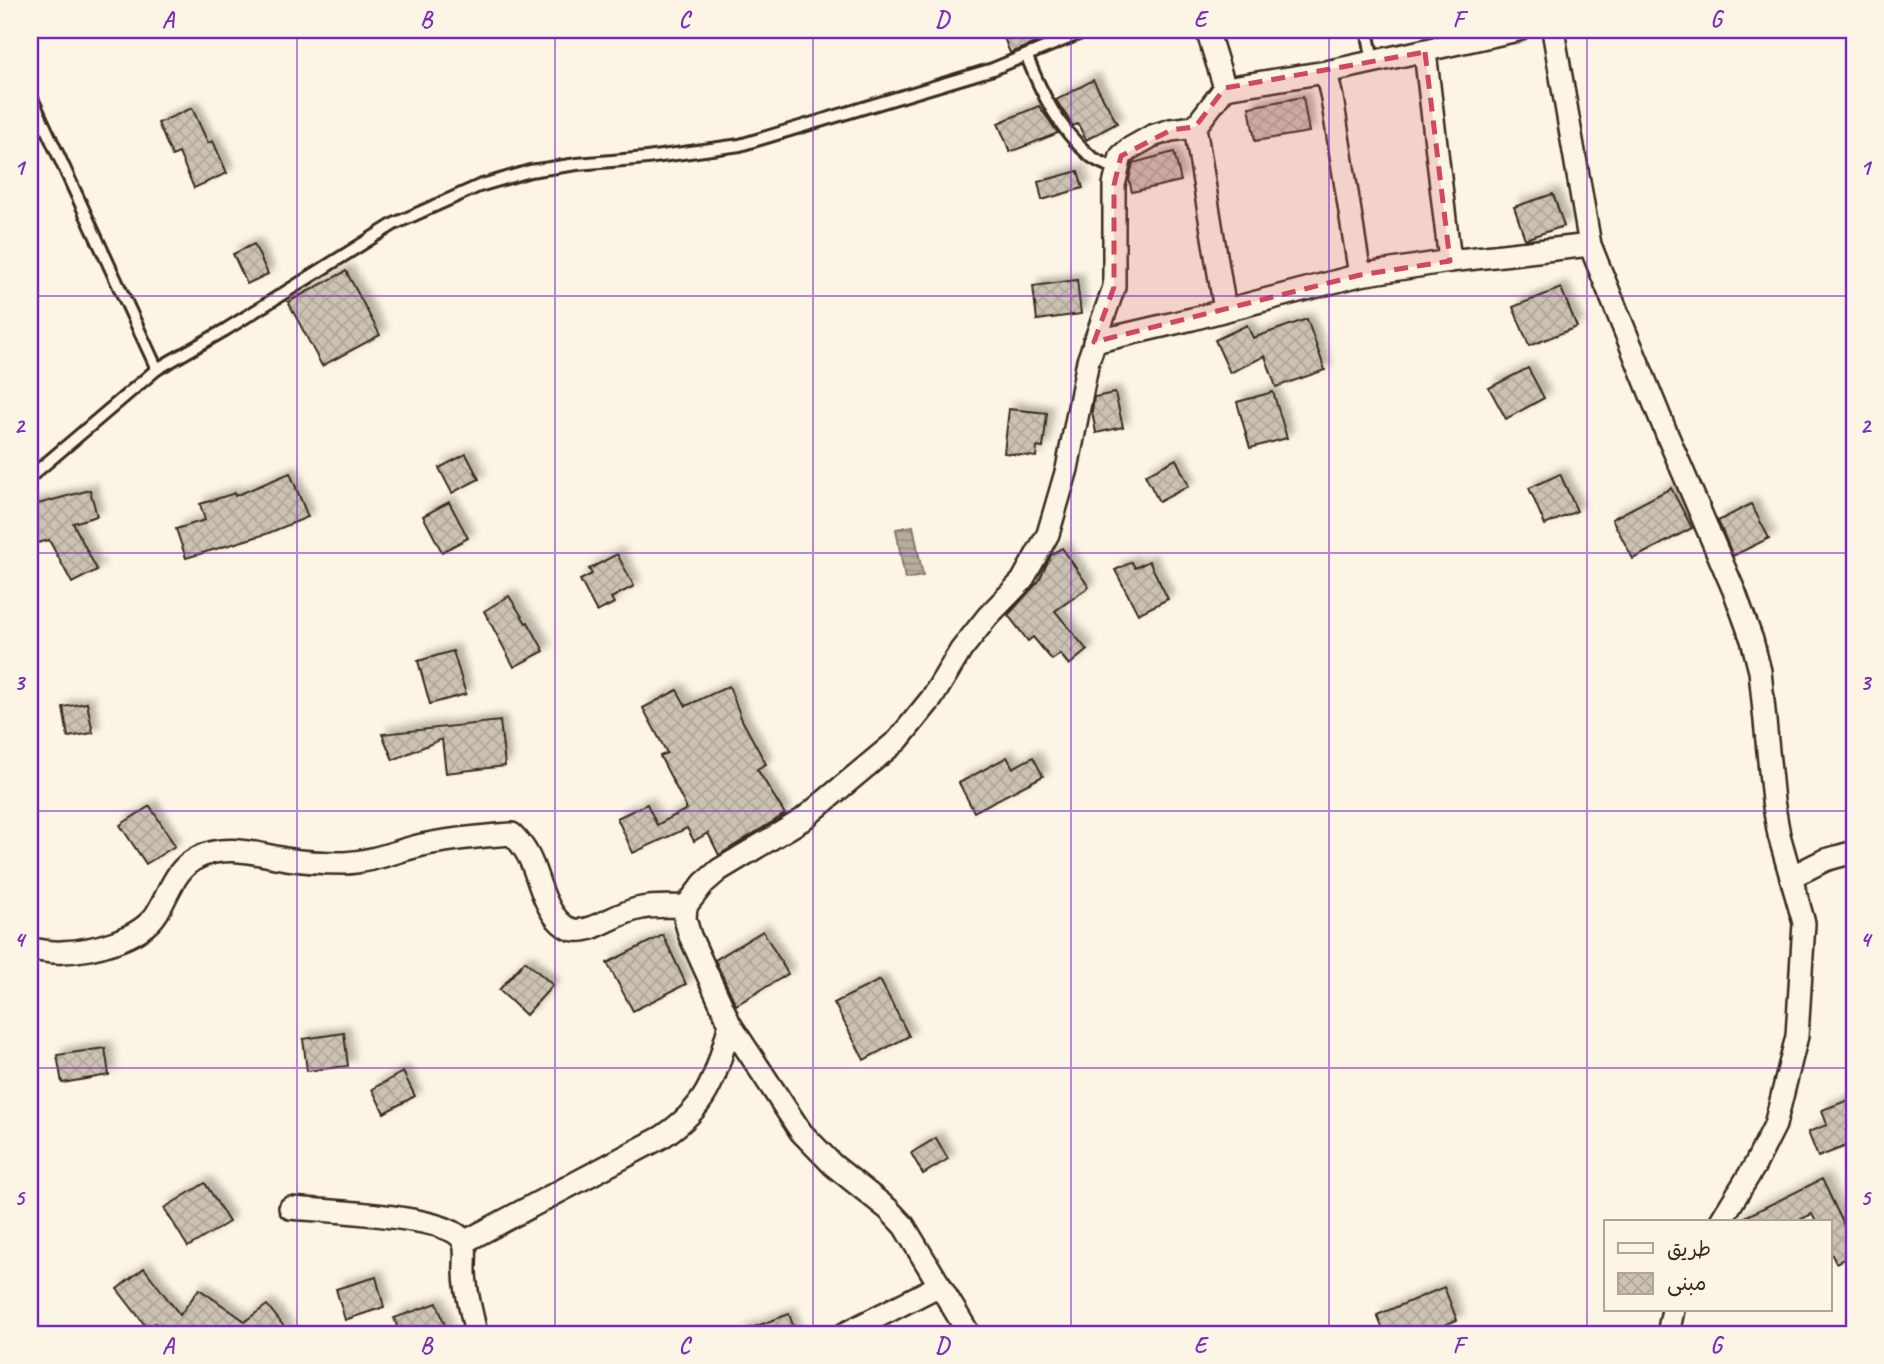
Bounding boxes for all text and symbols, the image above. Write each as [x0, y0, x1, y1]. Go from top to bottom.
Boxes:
text: A [162, 5, 176, 34]
text: B [420, 5, 434, 34]
text: C [679, 5, 693, 34]
text: D [935, 5, 951, 34]
text: E [1194, 5, 1210, 34]
text: F [1453, 5, 1469, 34]
text: G [1710, 5, 1725, 34]
text: 1 [14, 153, 27, 182]
text: 1 [1860, 153, 1873, 182]
text: 2 [14, 411, 27, 440]
text: 2 [1860, 411, 1873, 440]
text: 3 [14, 668, 27, 697]
text: 3 [1860, 668, 1873, 697]
text: 4 [14, 925, 27, 954]
text: 4 [1860, 925, 1873, 954]
text: 5 [14, 1183, 26, 1212]
text: 5 [1860, 1183, 1872, 1212]
legend [1604, 1220, 1832, 1312]
text: طريق [1667, 1236, 1711, 1262]
text: مبنى [1667, 1270, 1706, 1297]
text: A [162, 1331, 176, 1360]
text: B [420, 1331, 434, 1360]
text: C [679, 1331, 693, 1360]
text: D [935, 1331, 951, 1360]
text: E [1194, 1331, 1210, 1360]
text: F [1453, 1331, 1469, 1360]
text: G [1710, 1331, 1725, 1360]

